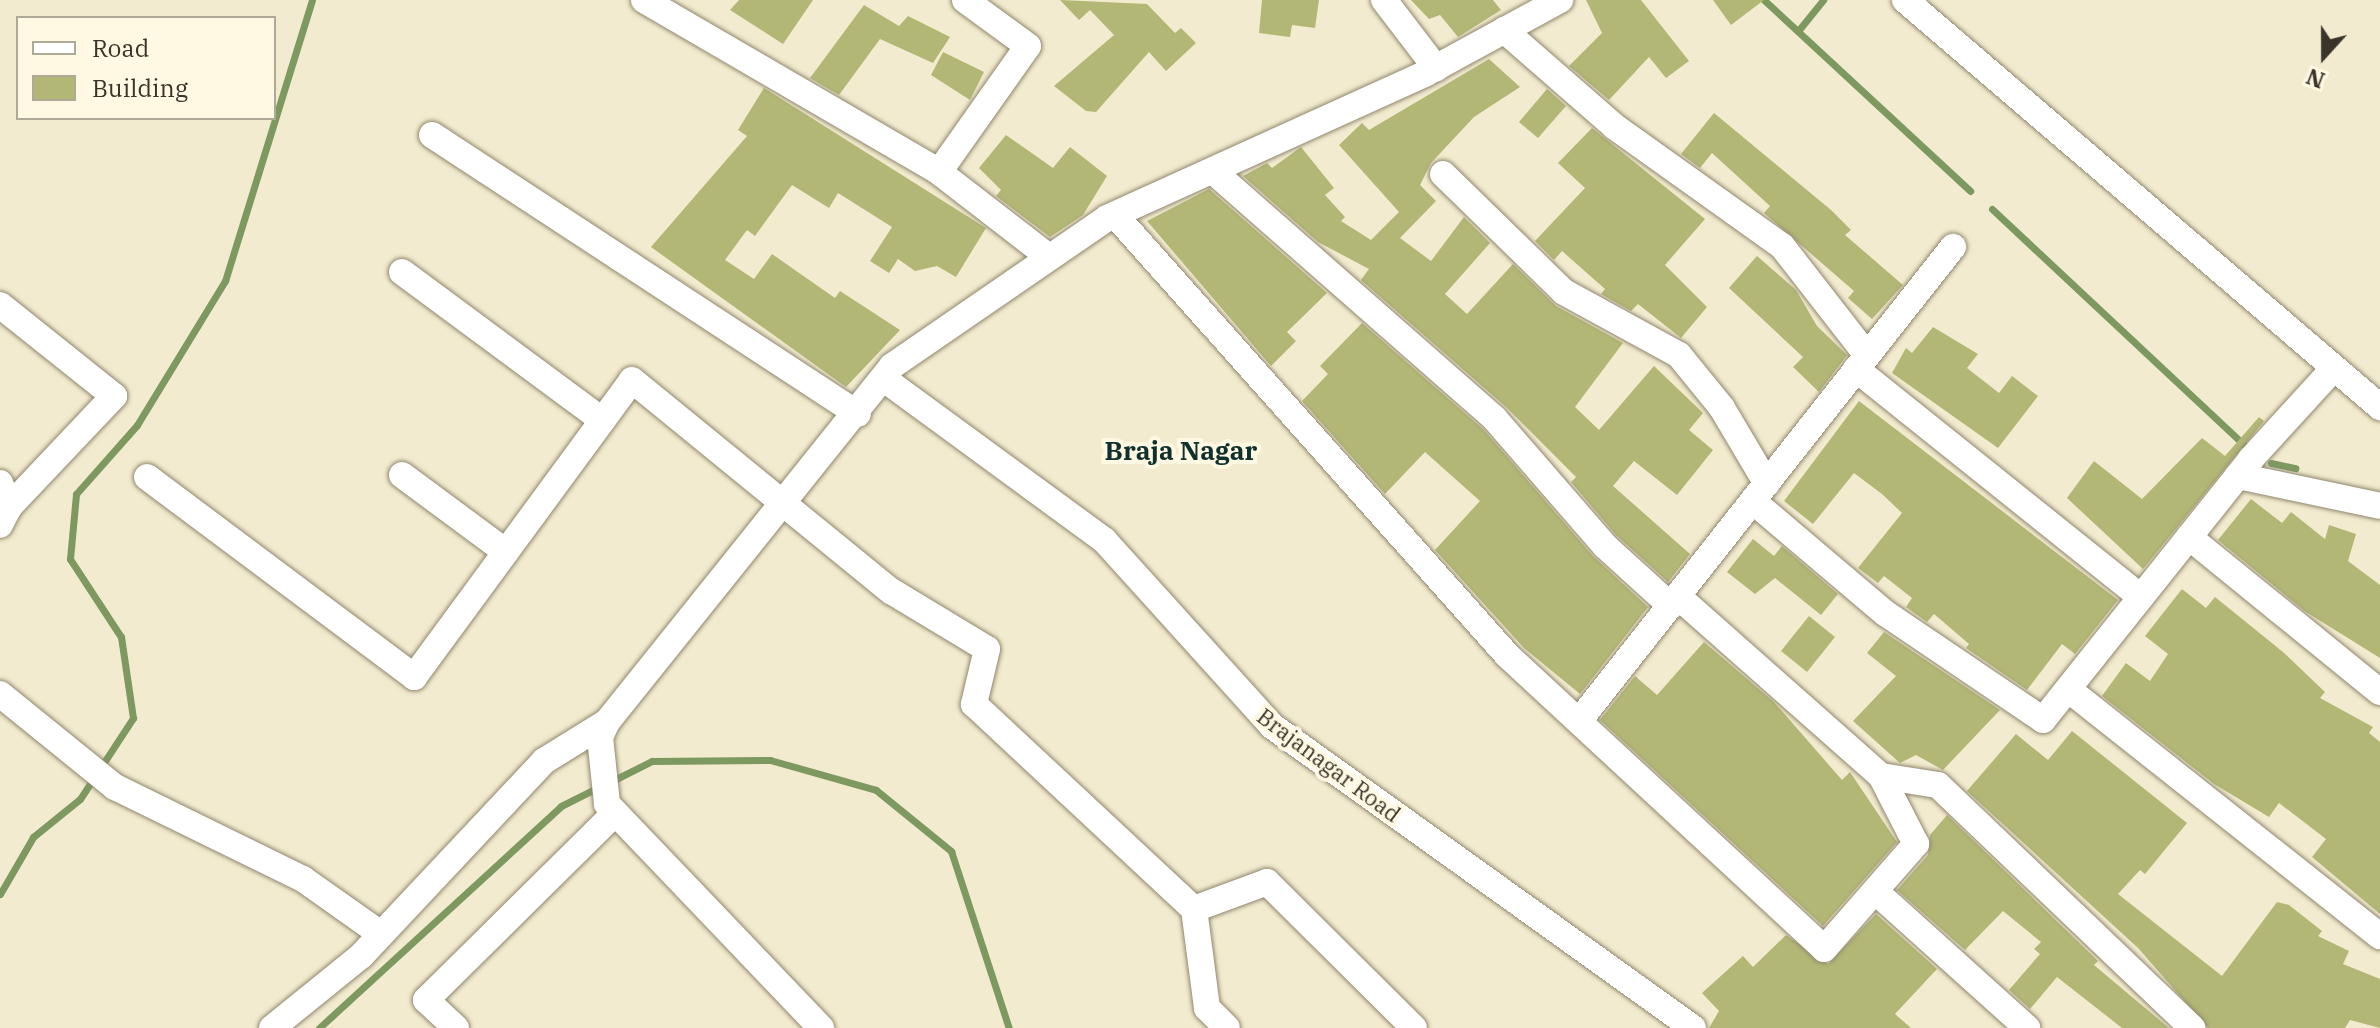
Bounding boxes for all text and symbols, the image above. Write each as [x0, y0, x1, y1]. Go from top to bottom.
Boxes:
legend [16, 16, 276, 120]
north arrow [2284, 16, 2364, 96]
text: Road [92, 32, 149, 64]
text: N [2302, 62, 2329, 96]
text: Building [92, 72, 188, 104]
district label: Braja Nagar [1105, 435, 1257, 467]
street label: Brajanagar Road [1252, 703, 1406, 827]

